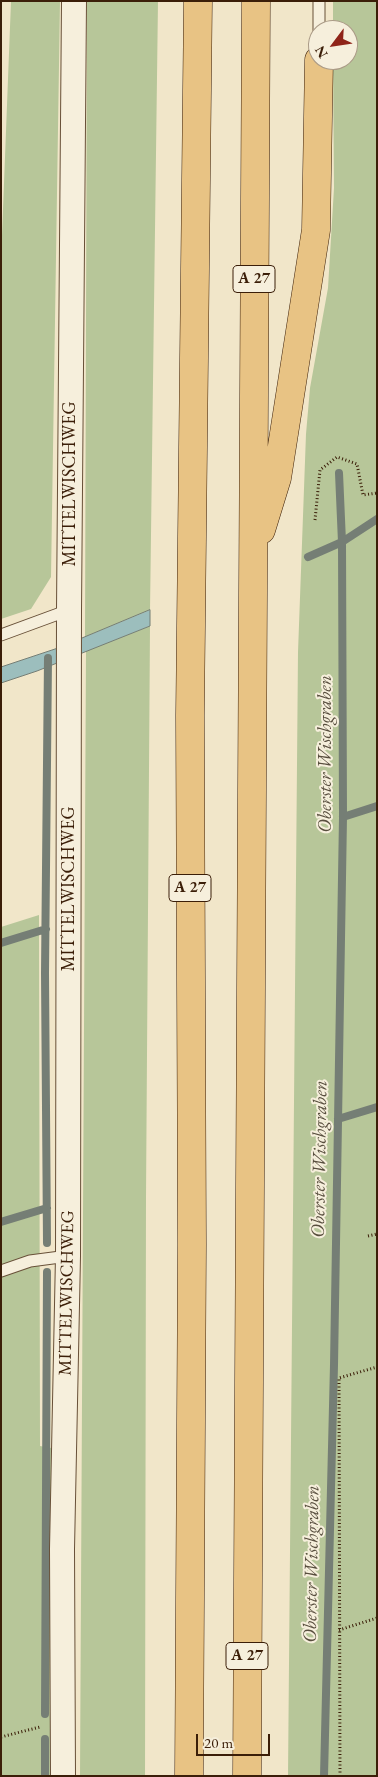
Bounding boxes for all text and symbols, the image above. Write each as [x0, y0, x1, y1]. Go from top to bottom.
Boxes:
north arrow [308, 20, 358, 70]
text: N [310, 43, 332, 62]
road number: A 27 [233, 266, 275, 292]
street label: MITTELWISCHWEG [59, 401, 81, 567]
water label: Oberster Wischgraben [315, 675, 337, 833]
street label: MITTELWISCHWEG [58, 806, 80, 972]
road number: A 27 [169, 874, 211, 901]
water label: Oberster Wischgraben [307, 1080, 333, 1238]
street label: MITTELWISCHWEG [55, 1210, 79, 1376]
water label: Oberster Wischgraben [299, 1485, 325, 1643]
road number: A 27 [226, 1642, 268, 1670]
scale bar [198, 1724, 272, 1756]
text: 20 m [204, 1733, 233, 1752]

